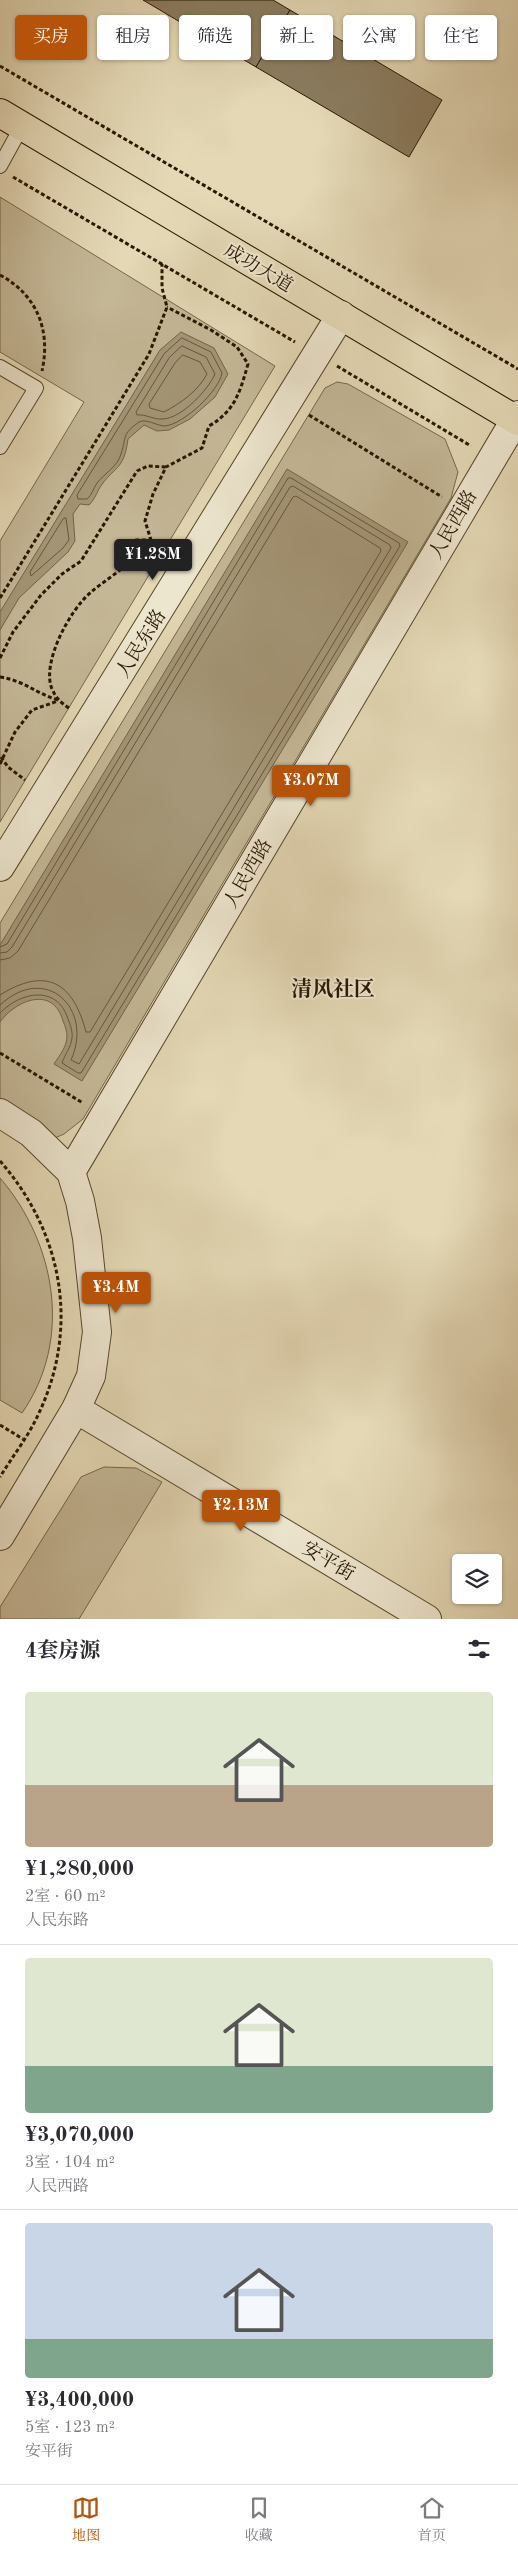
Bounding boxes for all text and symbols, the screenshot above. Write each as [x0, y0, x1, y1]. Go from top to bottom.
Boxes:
chip: 买房 [15, 15, 87, 60]
chip: 租房 [97, 15, 169, 60]
chip: 筛选 [179, 15, 251, 60]
chip: 新上 [261, 15, 333, 60]
chip: 公寓 [343, 15, 415, 60]
chip: 住宅 [425, 15, 497, 60]
street label: 成功大道 [220, 239, 297, 297]
street label: 人民西路 [425, 487, 481, 563]
pin: ¥1.28M [112, 538, 194, 581]
text: ¥1.28M [125, 547, 181, 563]
street label: 人民东路 [112, 606, 170, 682]
pin: ¥3.07M [270, 764, 352, 807]
text: ¥3.07M [283, 773, 339, 789]
street label: 人民西路 [220, 836, 276, 912]
district label: 清风社区 [291, 977, 375, 1001]
pin: ¥3.4M [81, 1272, 151, 1314]
text: ¥3.4M [93, 1280, 139, 1296]
pin: ¥2.13M [200, 1490, 282, 1532]
text: ¥2.13M [213, 1498, 269, 1514]
street label: 安平街 [298, 1537, 359, 1585]
map controls [452, 1554, 502, 1604]
button: layers [452, 1554, 502, 1604]
icon: filters [465, 1635, 493, 1663]
text: 4套房源 [25, 1641, 100, 1662]
icon: home [214, 1725, 304, 1815]
text: ¥1,280,000 [25, 1859, 134, 1880]
text: 2室 · 60 m² [25, 1889, 106, 1905]
text: 人民东路 [25, 1913, 89, 1929]
icon: home [214, 1990, 304, 2080]
text: ¥3,070,000 [25, 2125, 134, 2146]
text: 3室 · 104 m² [25, 2155, 115, 2171]
text: 人民西路 [25, 2179, 89, 2195]
icon: home [214, 2255, 304, 2345]
text: ¥3,400,000 [25, 2390, 134, 2411]
text: 5室 · 123 m² [25, 2420, 115, 2436]
text: 安平街 [25, 2444, 73, 2460]
tab: 地图 [72, 2494, 100, 2545]
tab: 收藏 [245, 2494, 273, 2545]
tab: 首页 [418, 2494, 446, 2545]

